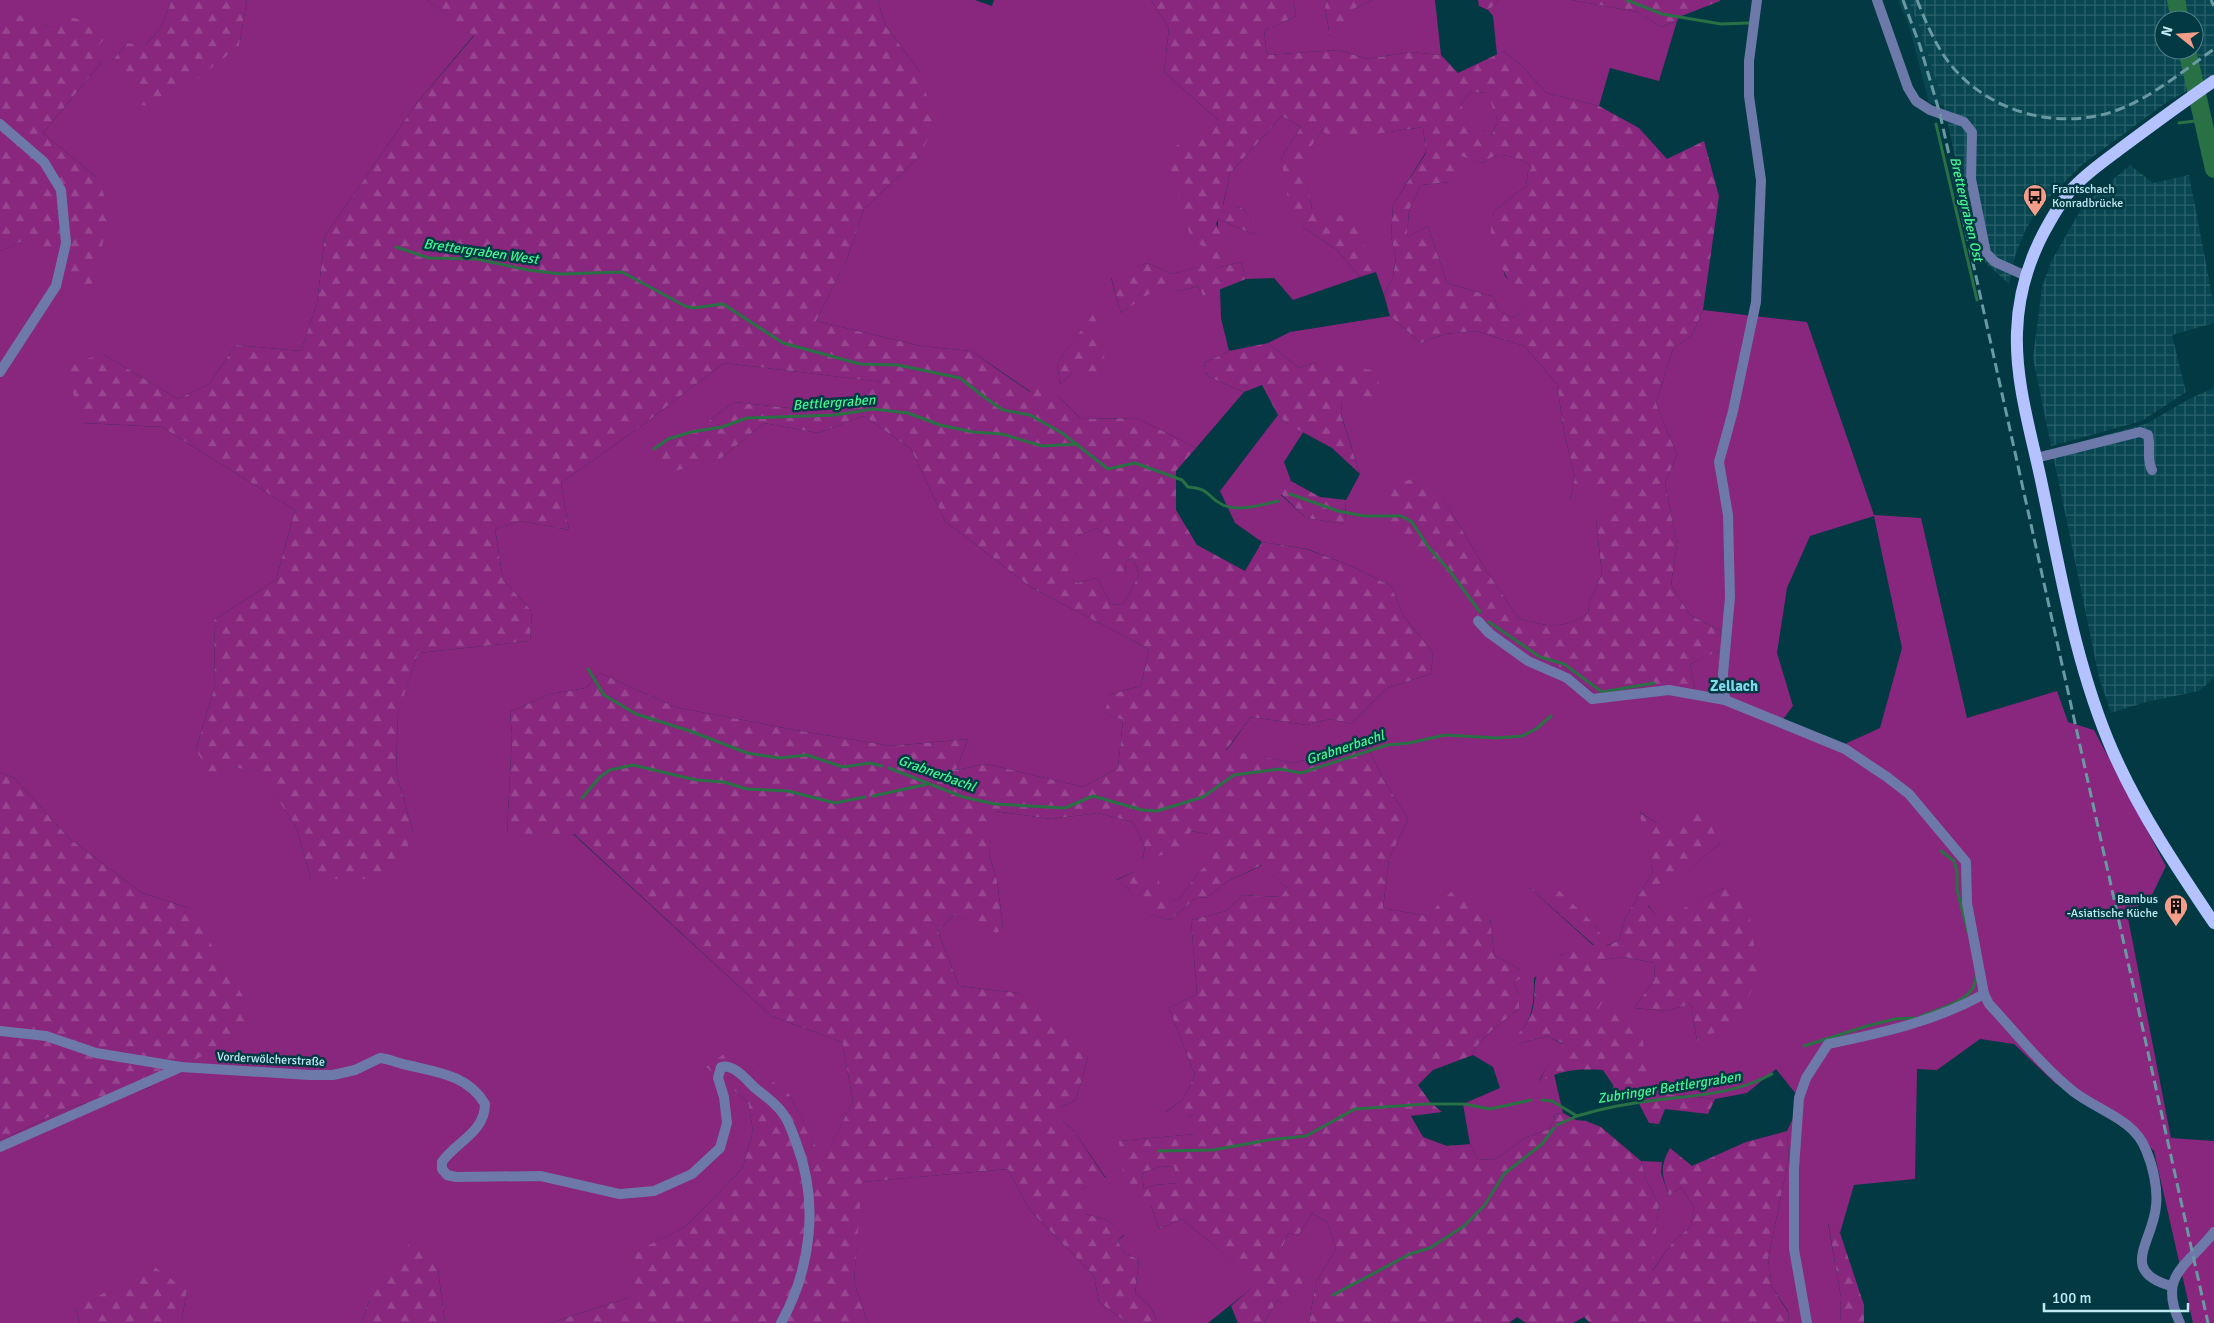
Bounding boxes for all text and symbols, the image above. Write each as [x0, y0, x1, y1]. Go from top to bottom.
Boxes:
north arrow [2154, 10, 2204, 60]
text: N [2157, 24, 2177, 38]
water label: Brettergraben Ost [1946, 155, 1987, 265]
place label: Frantschach Konradbrücke [2052, 182, 2123, 211]
bus stop icon: Frantschach Konradbrücke [2022, 183, 2048, 217]
water label: Brettergraben West [422, 235, 542, 268]
water label: Bettlergraben [792, 391, 876, 414]
district label: Zellach [1710, 677, 1758, 695]
water label: Grabnerbachl [1304, 727, 1387, 768]
water label: Grabnerbachl [896, 752, 979, 796]
place label: Bambus -Asiatische Küche [2067, 892, 2158, 921]
building icon: Bambus -Asiatische Küche [2163, 893, 2189, 927]
street label: Vorderwölcherstraße [217, 1049, 325, 1070]
water label: Zubringer Bettlergraben [1596, 1068, 1742, 1107]
scale bar [2044, 1280, 2188, 1312]
text: 100 m [2052, 1289, 2092, 1307]

